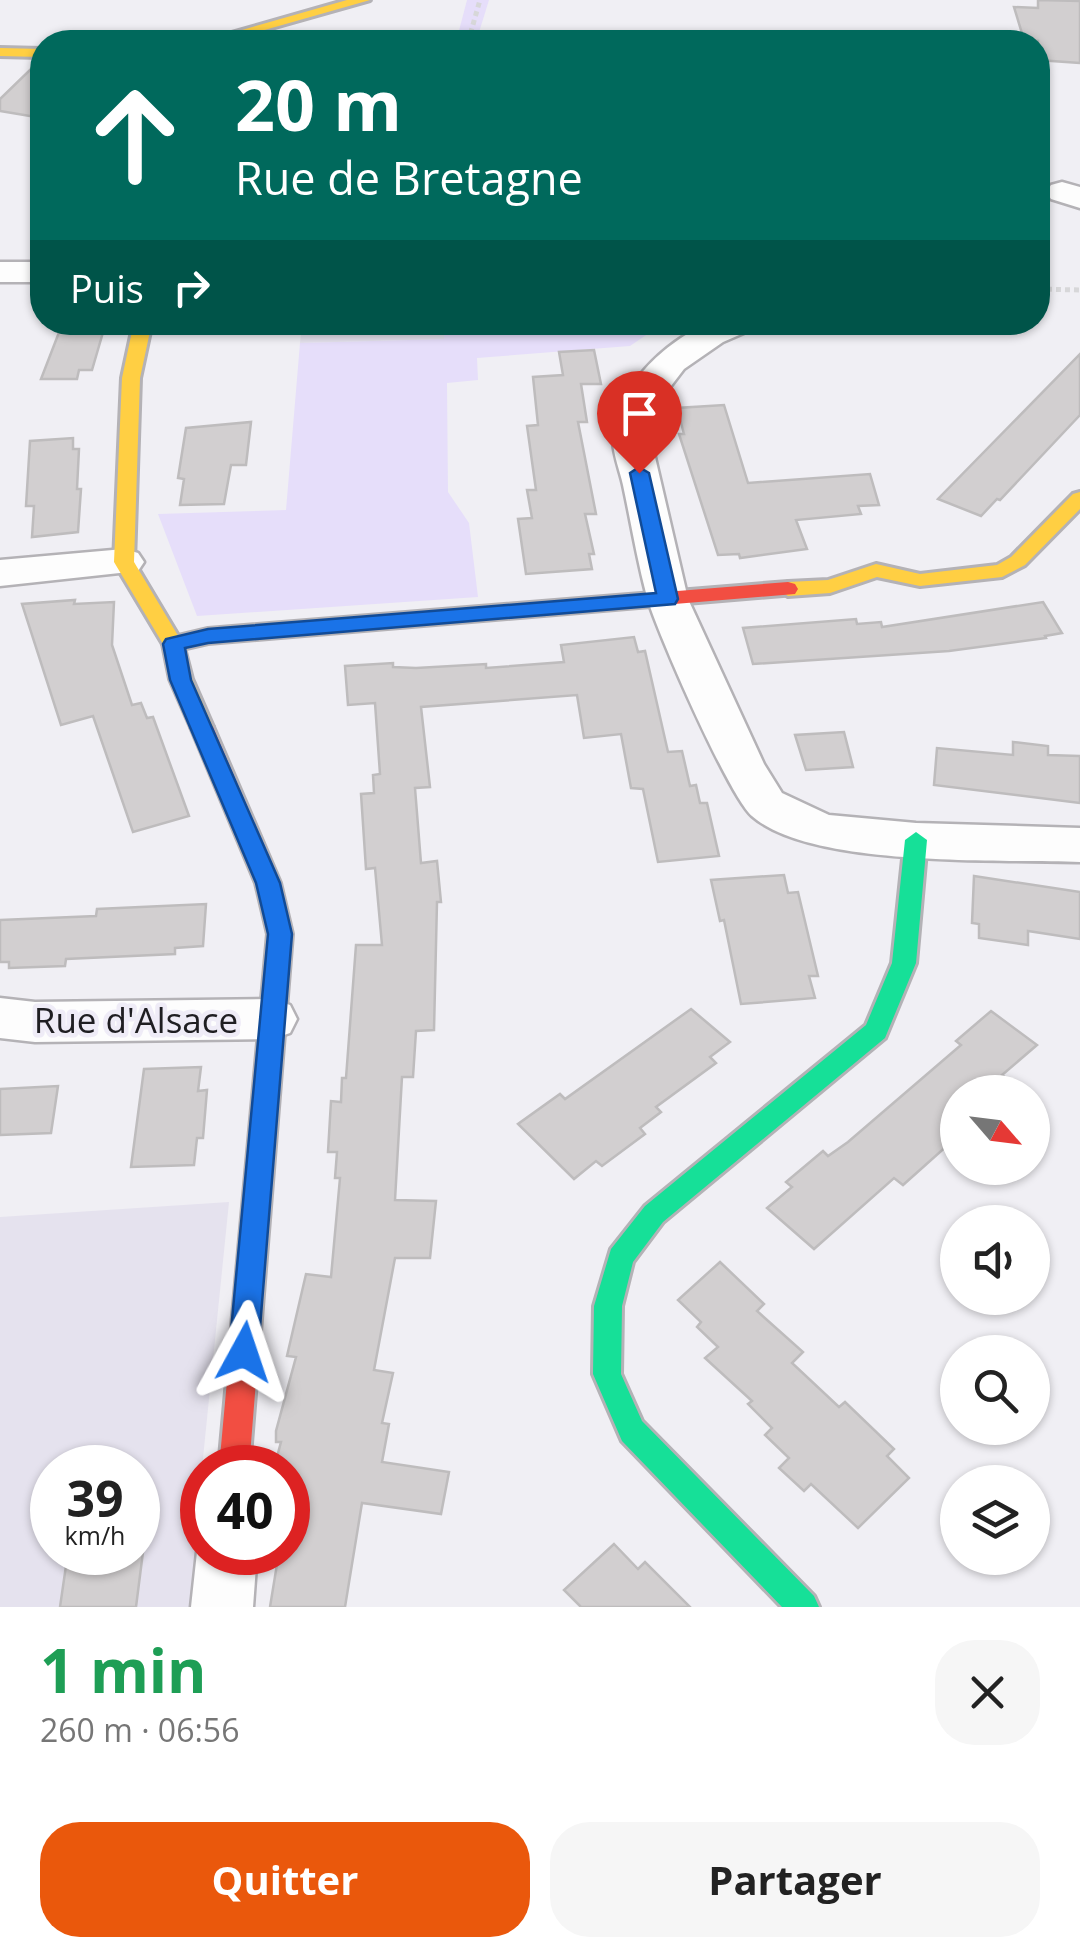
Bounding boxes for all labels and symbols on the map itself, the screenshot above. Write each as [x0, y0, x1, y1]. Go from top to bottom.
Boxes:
pin [597, 371, 682, 474]
street label: Rue d'Alsace [34, 996, 238, 1043]
north arrow [940, 1075, 1050, 1185]
position arrow [192, 1300, 296, 1404]
speed limit sign: 40 [180, 1445, 310, 1575]

